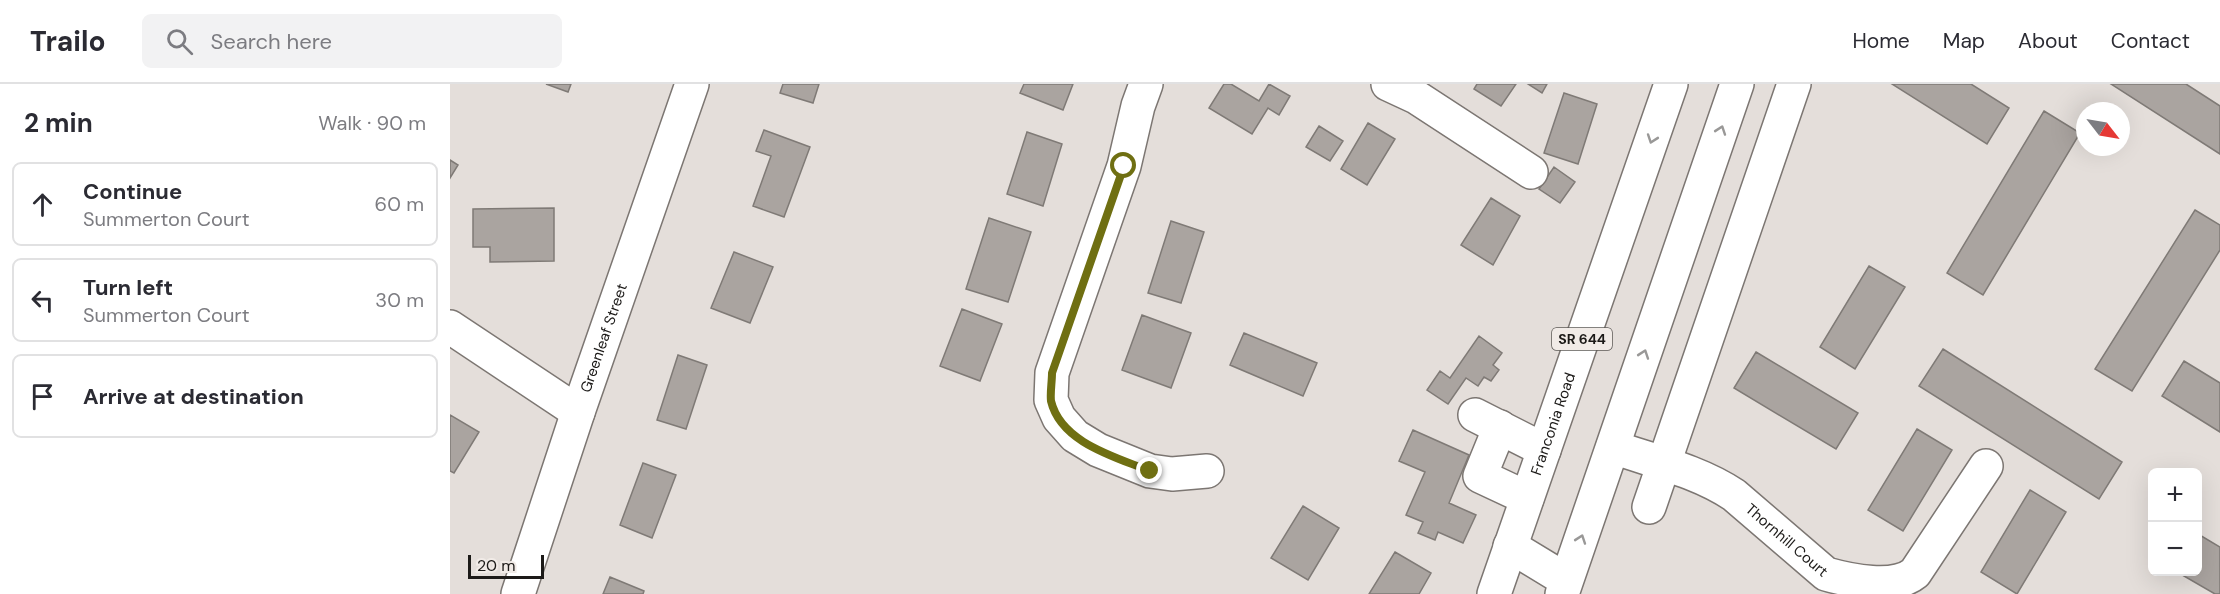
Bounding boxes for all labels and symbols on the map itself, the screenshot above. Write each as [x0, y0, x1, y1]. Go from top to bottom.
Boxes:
north arrow [2076, 102, 2130, 156]
one-way arrow [1714, 125, 1727, 136]
one-way arrow [1646, 133, 1659, 144]
route start [1110, 152, 1136, 178]
street label: Greenleaf Street [576, 281, 632, 395]
road number: SR 644 [1552, 328, 1612, 350]
one-way arrow [1637, 349, 1650, 360]
street label: Franconia Road [1526, 370, 1580, 478]
route end [1136, 457, 1162, 483]
street label: Thornhill Court [1741, 499, 1832, 581]
one-way arrow [1573, 534, 1586, 545]
scale bar [468, 552, 544, 580]

